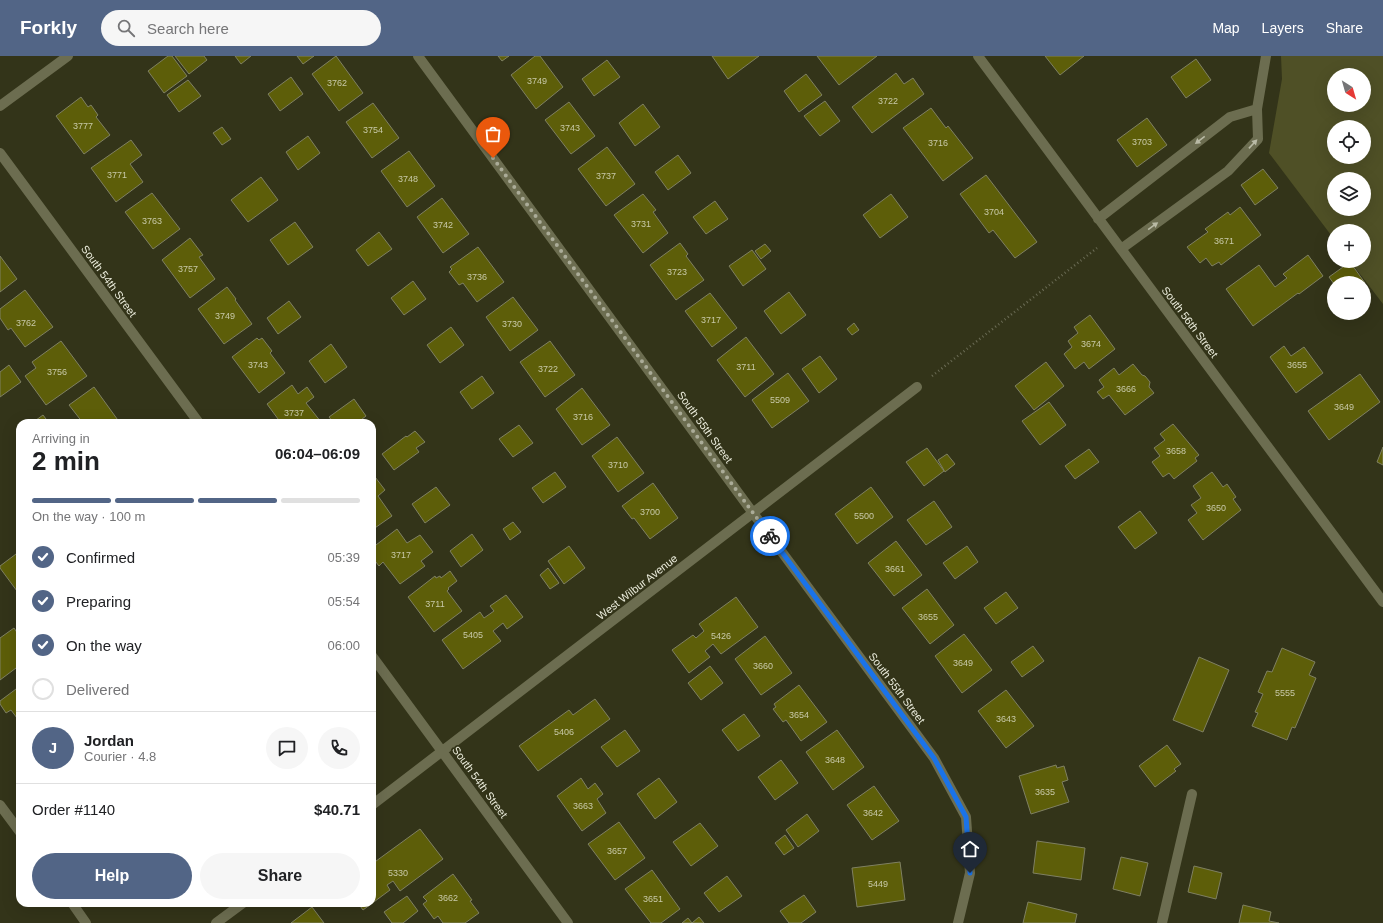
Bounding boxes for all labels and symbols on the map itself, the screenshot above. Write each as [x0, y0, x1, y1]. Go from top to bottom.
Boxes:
north arrow [1327, 68, 1371, 112]
house number: 3749 [527, 76, 547, 86]
house number: 3762 [327, 78, 347, 88]
house number: 3722 [878, 96, 898, 106]
pin [476, 117, 510, 158]
house number: 3777 [73, 121, 93, 131]
house number: 3743 [560, 123, 580, 133]
house number: 3754 [363, 125, 383, 135]
one-way arrow [1194, 136, 1205, 145]
house number: 3703 [1132, 137, 1152, 147]
house number: 3716 [928, 138, 948, 148]
one-way arrow [1248, 139, 1258, 149]
house number: 3771 [107, 170, 127, 180]
house number: 3737 [596, 171, 616, 181]
house number: 3748 [398, 174, 418, 184]
house number: 3704 [984, 207, 1004, 217]
house number: 3763 [142, 216, 162, 226]
house number: 3731 [631, 219, 651, 229]
house number: 3742 [433, 220, 453, 230]
one-way arrow [1147, 222, 1158, 230]
house number: 3671 [1214, 236, 1234, 246]
street label: South 54th Street [79, 243, 139, 319]
house number: 3757 [178, 264, 198, 274]
house number: 3723 [667, 267, 687, 277]
house number: 3736 [467, 272, 487, 282]
street label: South 56th Street [1159, 284, 1221, 360]
house number: 3749 [215, 311, 235, 321]
house number: 3717 [701, 315, 721, 325]
house number: 3762 [16, 318, 36, 328]
house number: 3730 [502, 319, 522, 329]
house number: 3674 [1081, 339, 1101, 349]
house number: 3743 [248, 360, 268, 370]
house number: 3655 [1287, 360, 1307, 370]
house number: 3711 [736, 362, 756, 372]
house number: 3722 [538, 364, 558, 374]
house number: 3756 [47, 367, 67, 377]
house number: 3666 [1116, 384, 1136, 394]
street label: South 55th Street [675, 389, 735, 465]
house number: 5509 [770, 395, 790, 405]
house number: 3649 [1334, 402, 1354, 412]
house number: 3737 [284, 408, 304, 418]
house number: 3716 [573, 412, 593, 422]
house number: 3658 [1166, 446, 1186, 456]
house number: 3710 [608, 460, 628, 470]
house number: 3650 [1206, 503, 1226, 513]
house number: 3700 [640, 507, 660, 517]
house number: 5500 [854, 511, 874, 521]
courier [750, 516, 790, 556]
house number: 3717 [391, 550, 411, 560]
street label: West Wilbur Avenue [594, 552, 680, 622]
house number: 3661 [885, 564, 905, 574]
house number: 3711 [425, 599, 445, 609]
house number: 3655 [918, 612, 938, 622]
house number: 5405 [463, 630, 483, 640]
house number: 5426 [711, 631, 731, 641]
street label: South 55th Street [866, 650, 928, 726]
house number: 3649 [953, 658, 973, 668]
house number: 3660 [753, 661, 773, 671]
house number: 5555 [1275, 688, 1295, 698]
house number: 3654 [789, 710, 809, 720]
house number: 3643 [996, 714, 1016, 724]
house number: 5406 [554, 727, 574, 737]
street label: South 54th Street [450, 744, 510, 820]
house number: 3648 [825, 755, 845, 765]
house number: 3635 [1035, 787, 1055, 797]
house number: 3663 [573, 801, 593, 811]
house number: 3642 [863, 808, 883, 818]
pin [953, 832, 987, 873]
house number: 3657 [607, 846, 627, 856]
house number: 5330 [388, 868, 408, 878]
house number: 5449 [868, 879, 888, 889]
house number: 3662 [438, 893, 458, 903]
house number: 3651 [643, 894, 663, 904]

